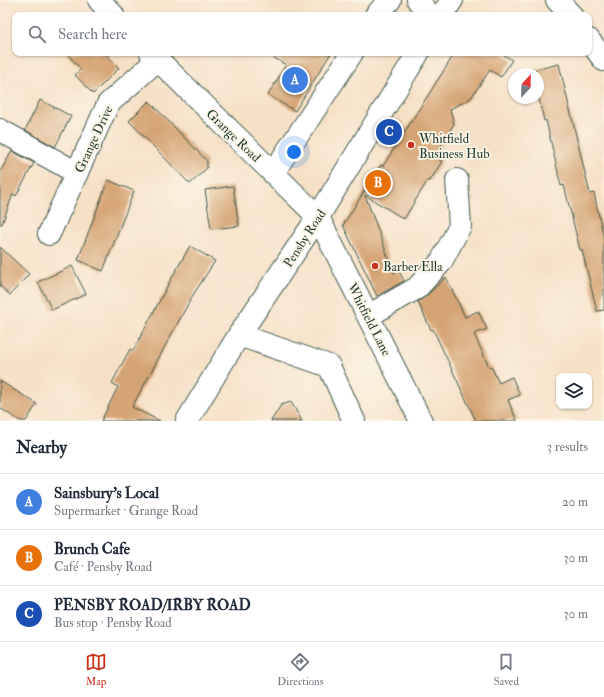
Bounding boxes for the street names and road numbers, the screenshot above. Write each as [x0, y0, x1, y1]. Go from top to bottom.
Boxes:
street label: Grange Drive [71, 103, 117, 176]
street label: Grange Road [203, 106, 264, 166]
street label: Pensby Road [280, 206, 331, 271]
street label: Whitfield Lane [343, 279, 395, 359]

